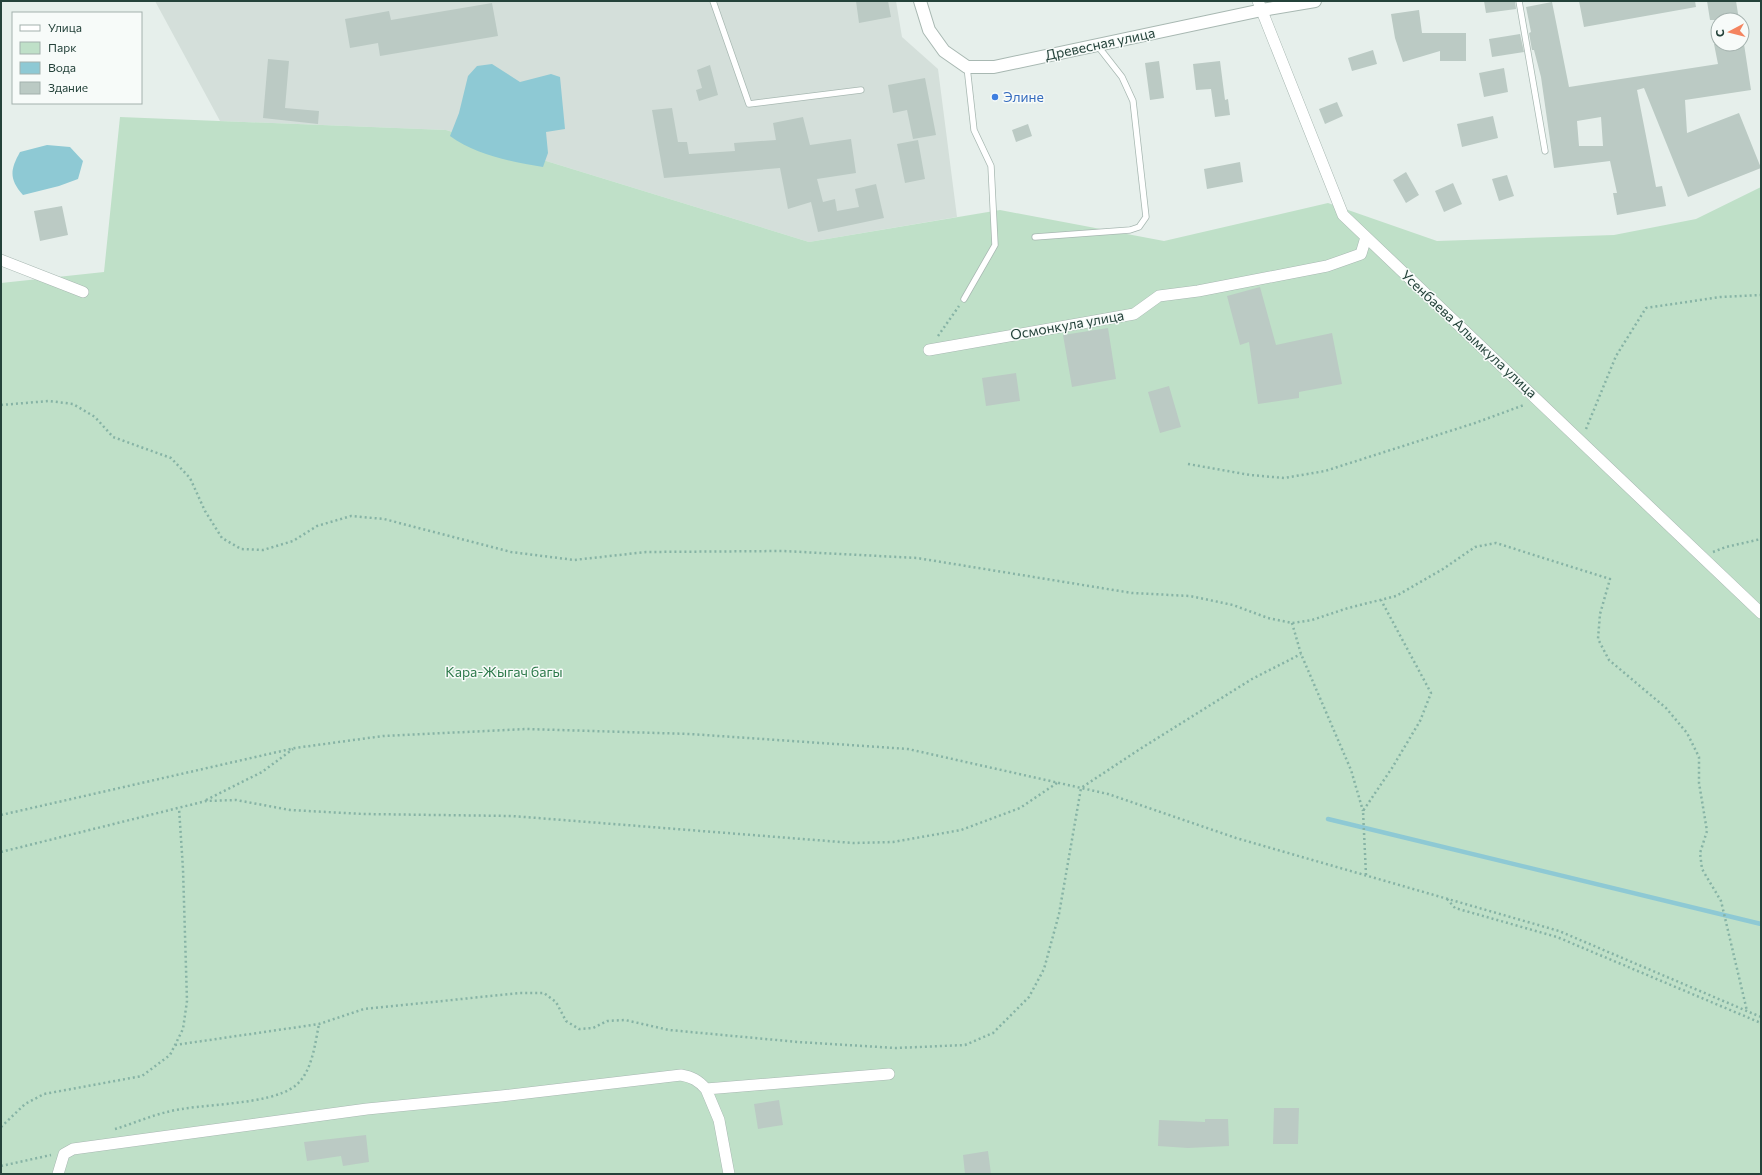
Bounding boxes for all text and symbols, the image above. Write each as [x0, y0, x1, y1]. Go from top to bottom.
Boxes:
legend [12, 12, 142, 104]
north arrow [1710, 12, 1750, 52]
text: Улица [48, 20, 82, 34]
street label: Древесная улица [1043, 24, 1156, 63]
text: С [1713, 28, 1726, 38]
text: Парк [48, 40, 77, 54]
text: Вода [48, 60, 76, 74]
text: Здание [48, 80, 88, 94]
place label: Элине [1003, 88, 1044, 105]
marker: Элине [990, 92, 1000, 102]
street label: Усенбаева Алымкула улица [1398, 266, 1541, 401]
street label: Осмонкула улица [1009, 306, 1125, 343]
park label: Кара-Жыгач багы [445, 663, 563, 680]

